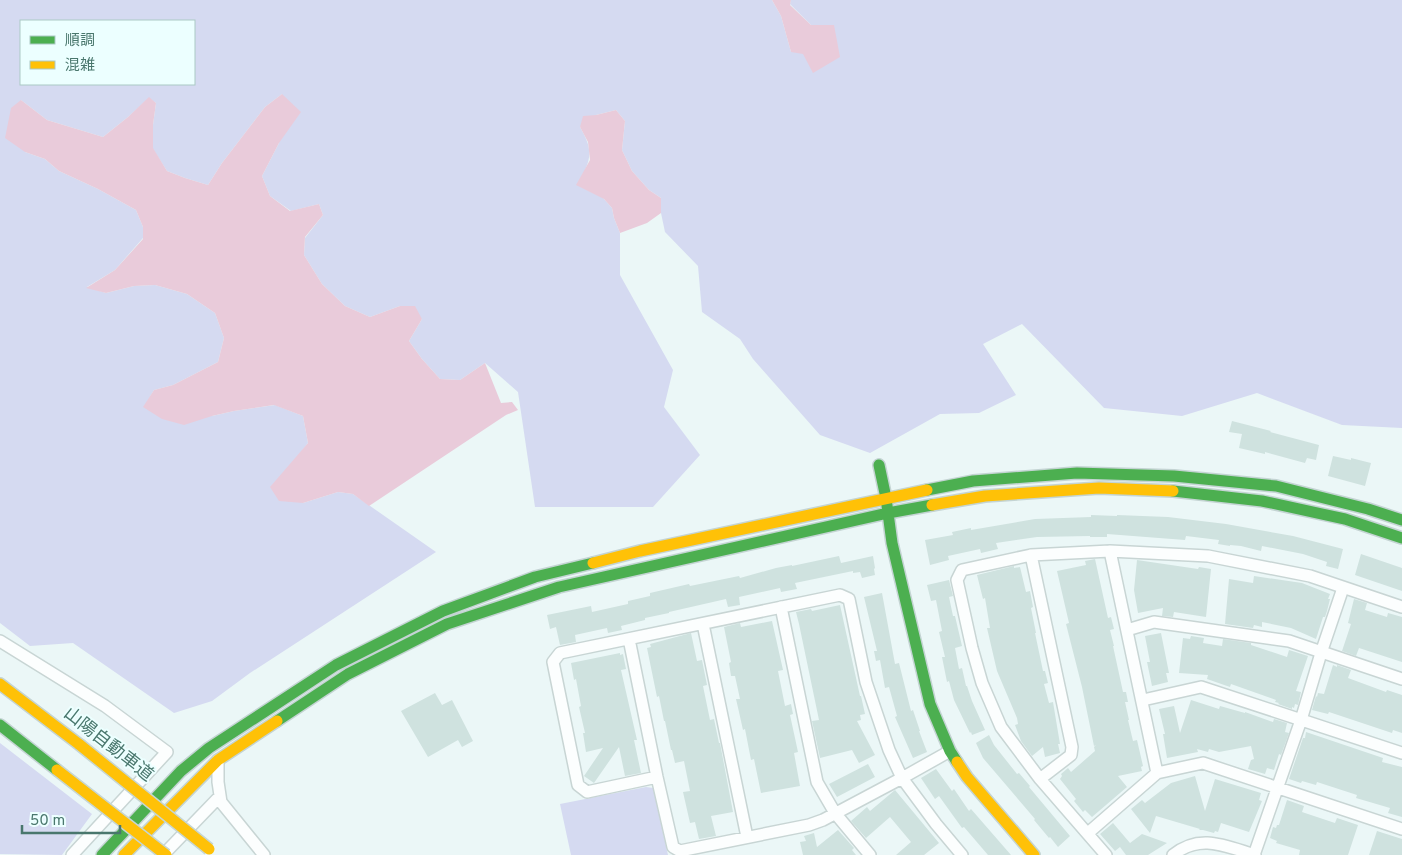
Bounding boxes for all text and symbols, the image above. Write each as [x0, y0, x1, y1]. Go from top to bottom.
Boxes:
legend [20, 20, 195, 85]
text: 順調 [65, 32, 95, 51]
text: 混雑 [65, 57, 95, 76]
street label: 山陽自動車道 [58, 703, 158, 787]
scale bar [22, 802, 120, 834]
text: 50 m [30, 812, 65, 831]

